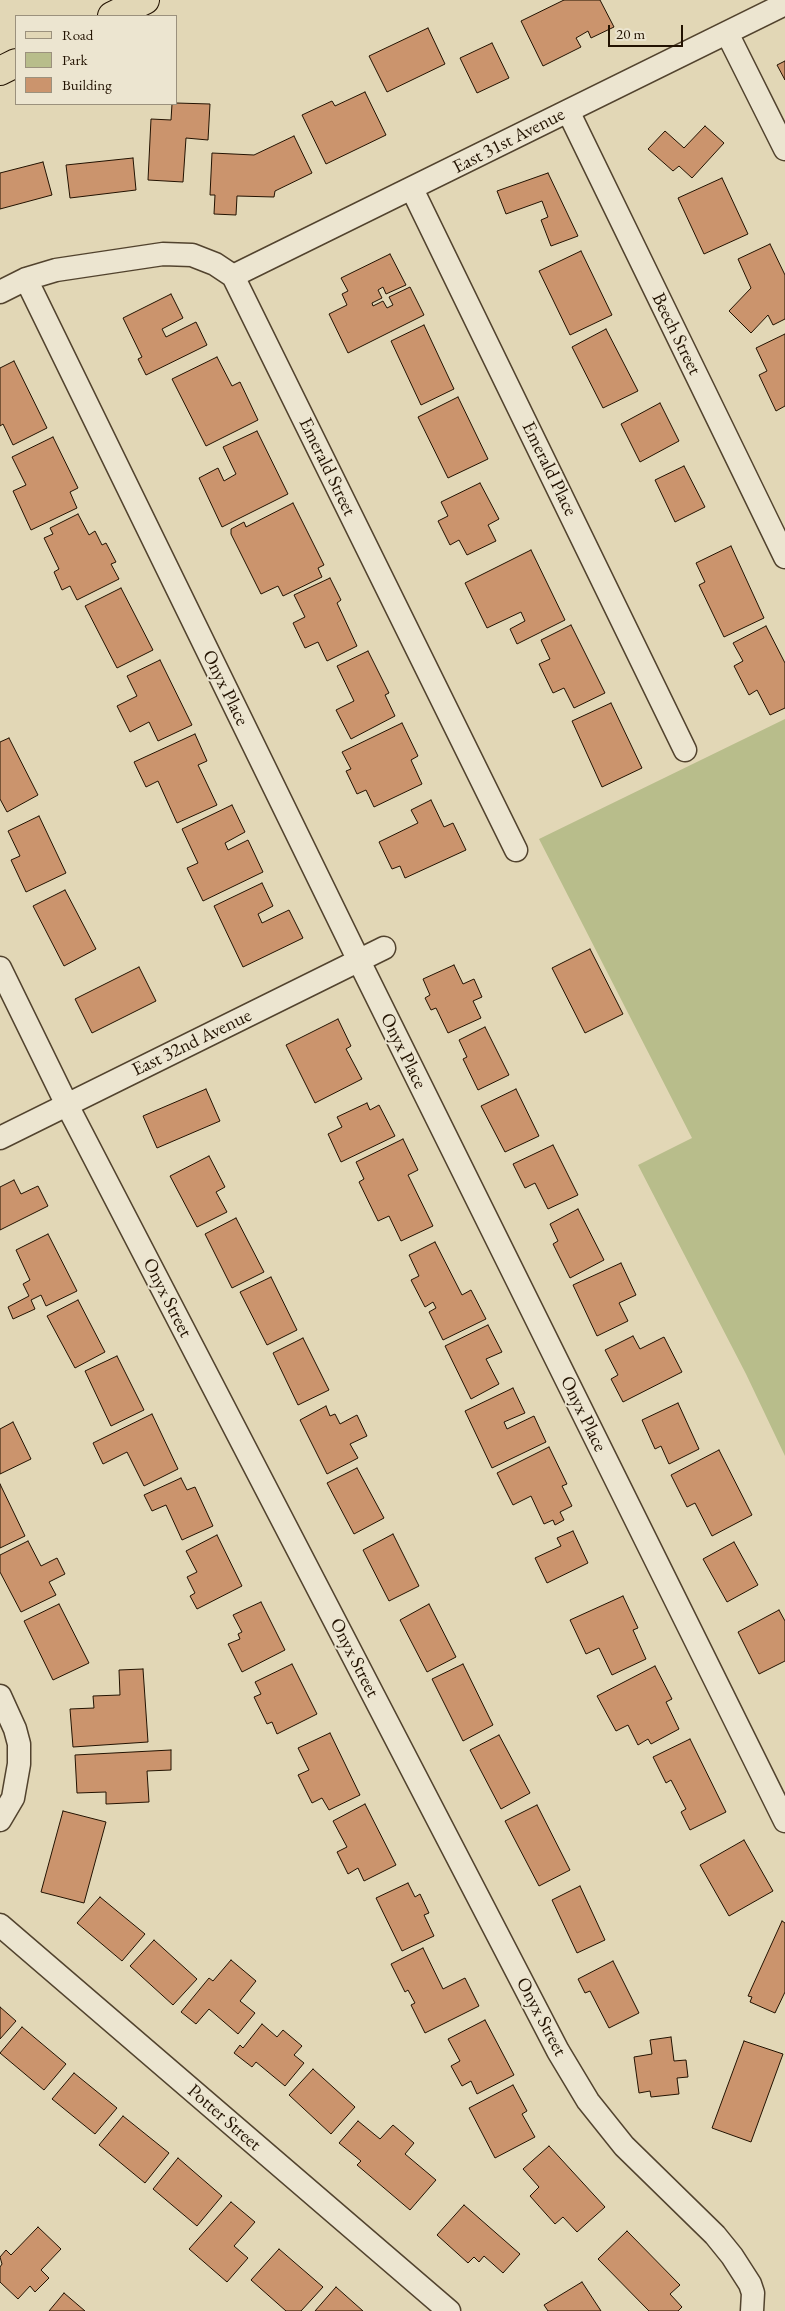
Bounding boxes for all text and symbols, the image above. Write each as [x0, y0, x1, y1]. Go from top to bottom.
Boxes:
legend [15, 15, 178, 105]
scale bar [610, 15, 685, 47]
text: 20 m [616, 24, 645, 43]
text: Road [62, 25, 93, 44]
text: Park [62, 50, 88, 69]
text: Building [62, 75, 112, 94]
street label: East 31st Avenue [449, 103, 569, 179]
street label: Beech Street [646, 289, 706, 379]
street label: Emerald Street [293, 414, 361, 520]
street label: Emerald Place [516, 418, 582, 520]
street label: Onyx Place [197, 646, 253, 730]
street label: East 32nd Avenue [129, 1004, 255, 1082]
street label: Onyx Place [375, 1009, 431, 1093]
street label: Onyx Street [137, 1255, 197, 1341]
street label: Onyx Place [555, 1372, 611, 1456]
street label: Onyx Street [324, 1615, 384, 1701]
street label: Onyx Street [511, 1974, 571, 2060]
street label: Potter Street [182, 2080, 266, 2156]

